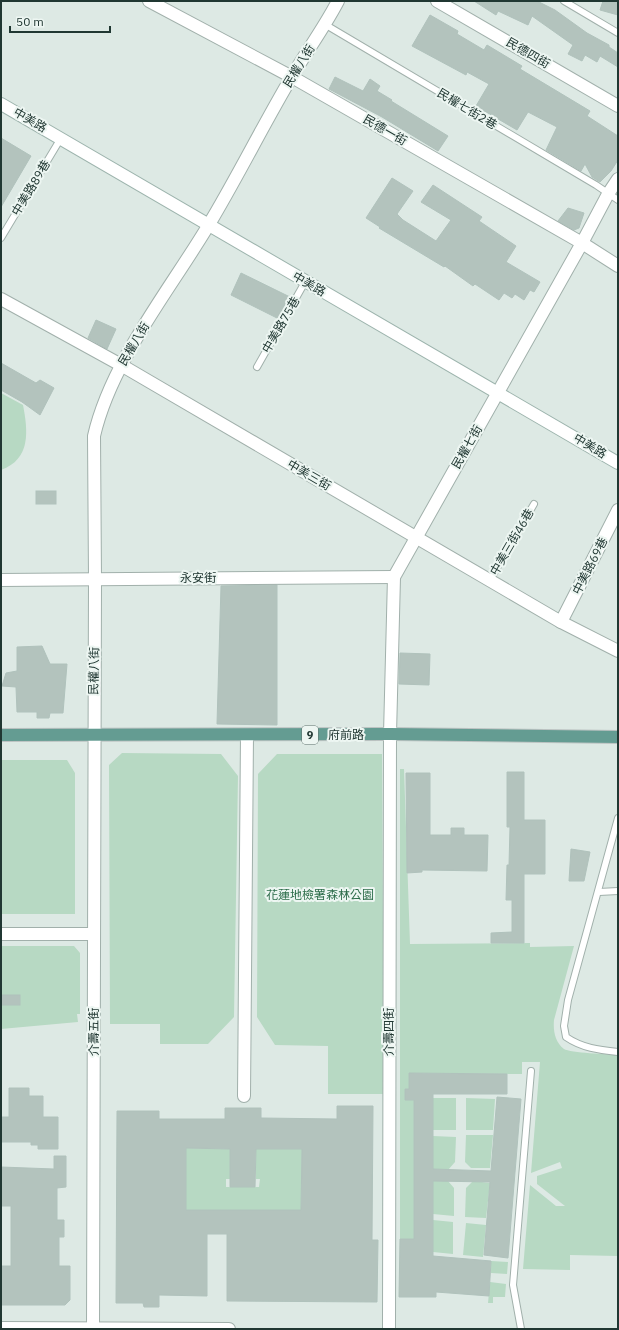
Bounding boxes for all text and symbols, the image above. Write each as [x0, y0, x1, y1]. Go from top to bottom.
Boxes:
scale bar [10, 8, 110, 34]
text: 50 m [16, 14, 44, 29]
street label: 民德四街 [504, 34, 553, 71]
street label: 民權八街 [279, 41, 318, 90]
street label: 民權七街2巷 [435, 85, 500, 132]
street label: 中美路 [11, 104, 50, 135]
street label: 民德一街 [361, 111, 410, 148]
street label: 中美路89巷 [8, 157, 53, 218]
street label: 中美路 [290, 268, 329, 299]
street label: 中美路75巷 [258, 294, 303, 356]
street label: 民權八街 [115, 319, 152, 368]
street label: 民權七街 [448, 422, 485, 471]
street label: 中美路 [571, 430, 610, 461]
street label: 中美三街 [285, 456, 334, 493]
street label: 中美三街46巷 [486, 506, 537, 578]
street label: 中美路69巷 [569, 535, 610, 597]
street label: 永安街 [180, 570, 216, 585]
street label: 民權八街 [86, 647, 101, 695]
road number: 9 [302, 726, 318, 744]
street label: 府前路 [328, 727, 364, 742]
park label: 花蓮地檢署森林公園 [266, 887, 374, 902]
street label: 介壽五街 [86, 1008, 101, 1056]
street label: 介壽四街 [381, 1008, 396, 1056]

